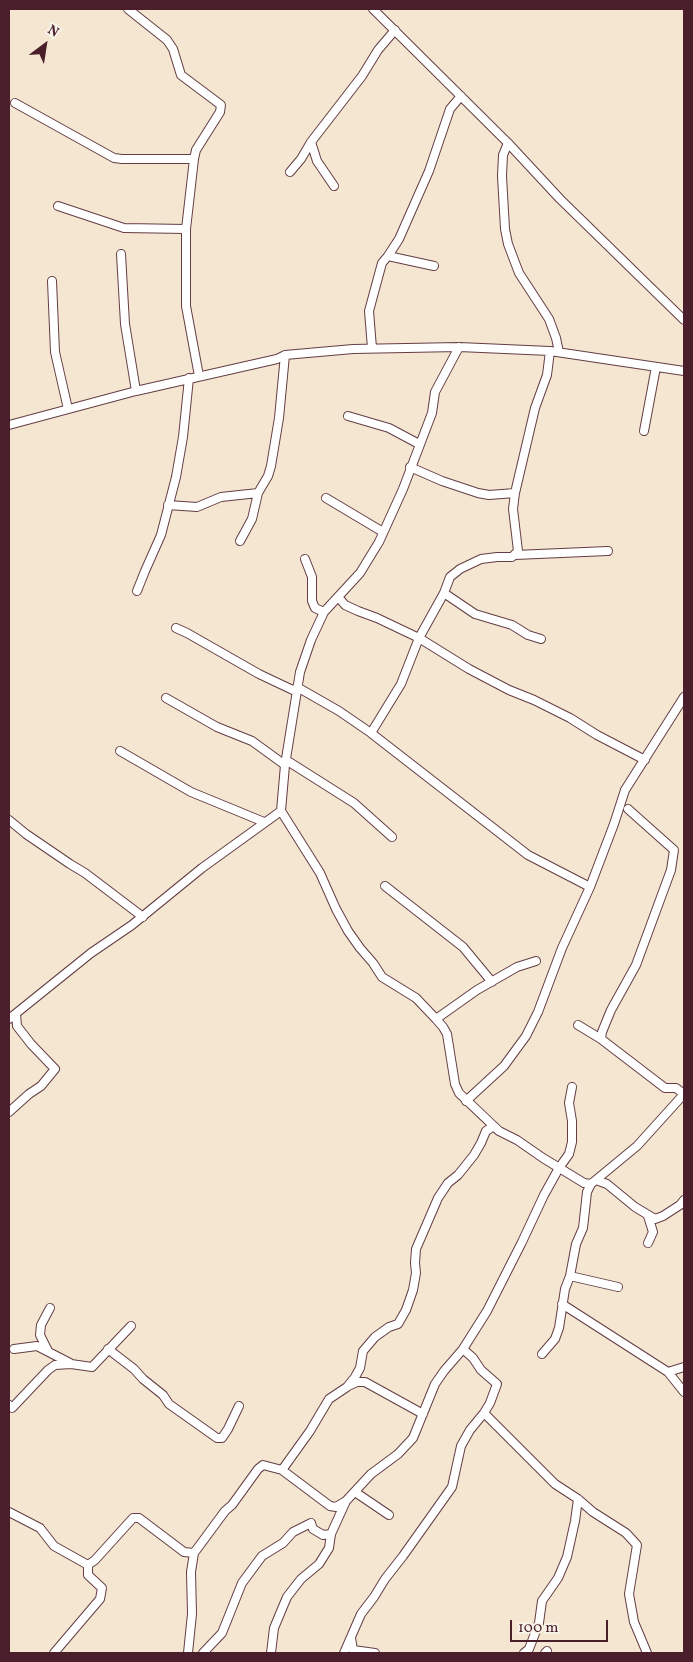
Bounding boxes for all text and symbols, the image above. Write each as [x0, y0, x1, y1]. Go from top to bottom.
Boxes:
north arrow [20, 20, 70, 70]
text: N [44, 21, 62, 42]
scale bar [513, 1610, 610, 1642]
text: 100 m [518, 1618, 558, 1639]

